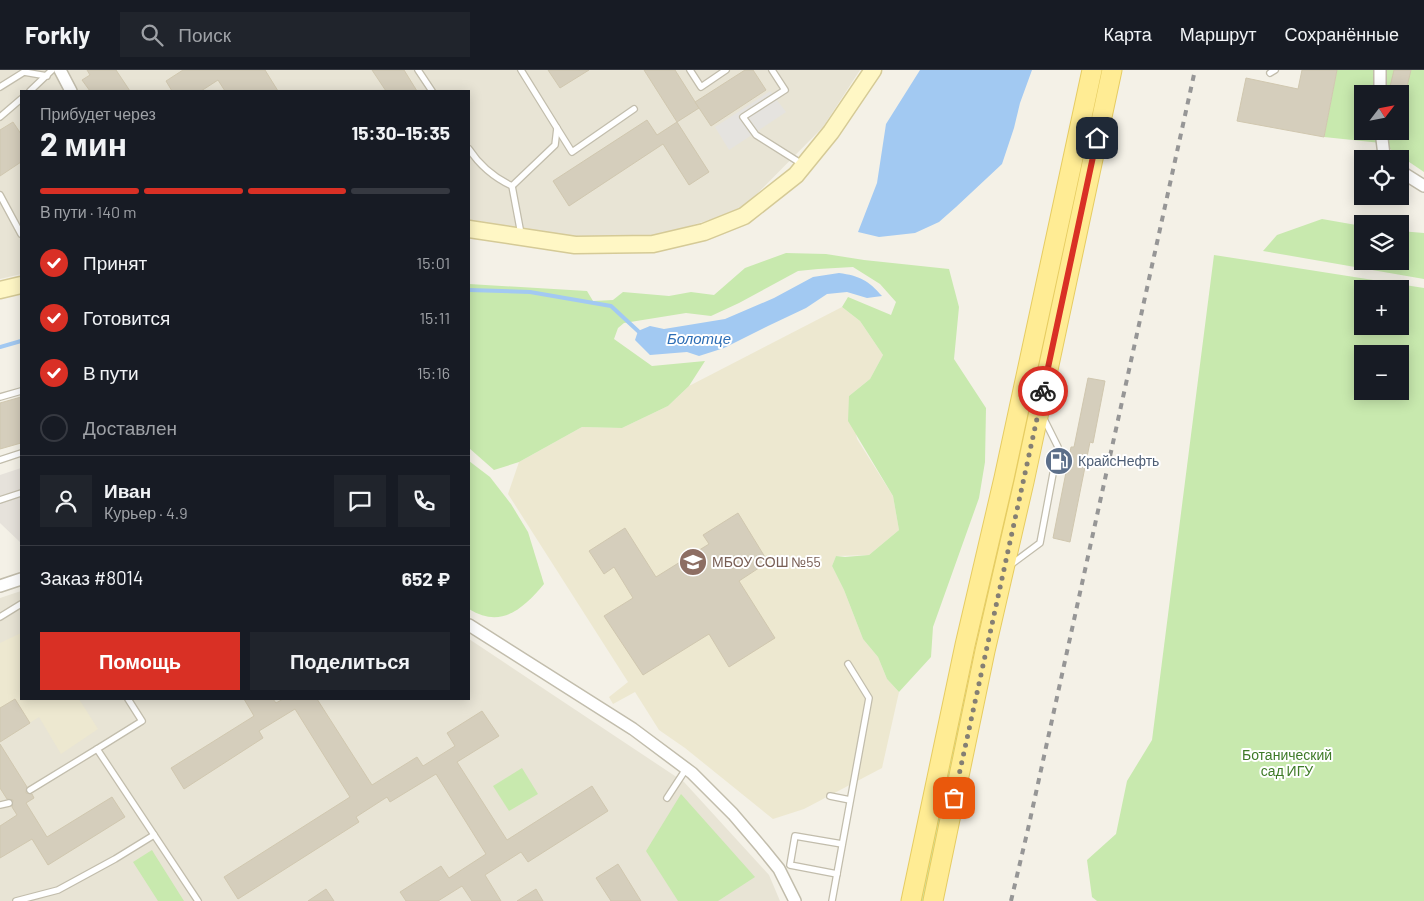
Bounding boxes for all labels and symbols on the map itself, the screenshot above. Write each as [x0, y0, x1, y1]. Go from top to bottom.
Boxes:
north arrow [1354, 85, 1409, 140]
pin [1076, 117, 1118, 159]
water label: Болотце [667, 329, 731, 347]
courier [1018, 366, 1068, 416]
fuel station icon: КрайсНефть [1044, 446, 1074, 476]
place label: КрайсНефть [1078, 452, 1159, 469]
school or university icon: МБОУ СОШ №55 [678, 547, 708, 577]
place label: МБОУ СОШ №55 [712, 553, 821, 570]
park label: Ботанический сад ИГУ [1242, 746, 1332, 779]
pin [933, 777, 975, 819]

